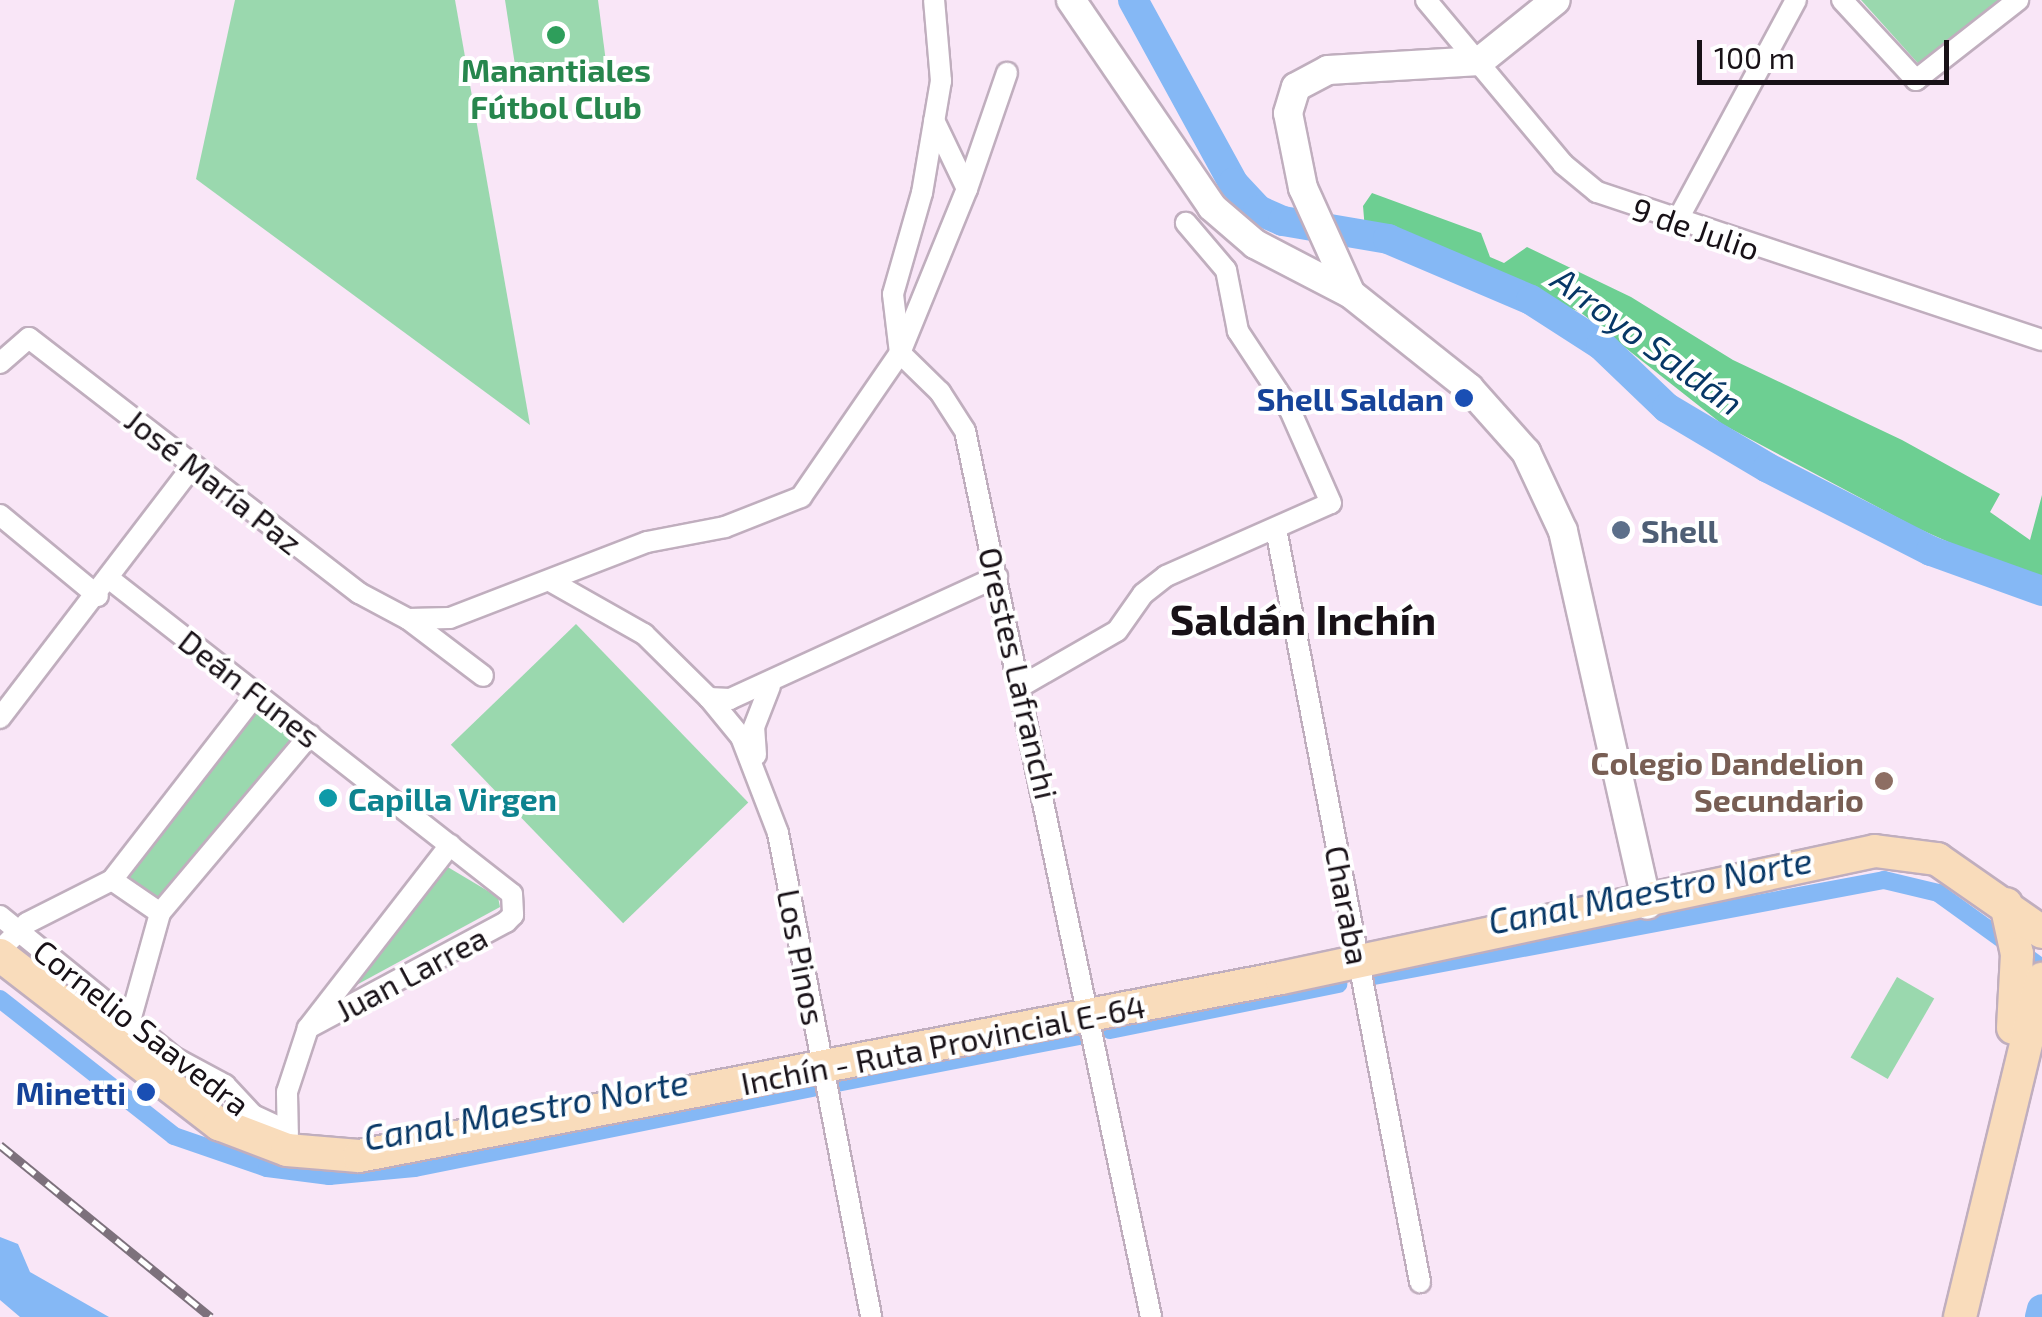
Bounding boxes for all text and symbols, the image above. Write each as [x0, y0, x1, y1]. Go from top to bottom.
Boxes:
scale bar [1702, 20, 1954, 82]
marker: Manantiales Fútbol Club [545, 24, 567, 46]
text: 100 m [1714, 39, 1795, 75]
place label: Manantiales Fútbol Club [461, 51, 651, 126]
street label: 9 de Julio [1627, 188, 1765, 268]
water label: Arroyo Saldán [1544, 257, 1752, 423]
place label: Shell Saldan [1256, 379, 1444, 417]
marker: Shell Saldan [1453, 387, 1475, 409]
street label: José María Paz [118, 400, 310, 562]
place label: Shell [1641, 511, 1718, 549]
marker: Shell [1610, 519, 1632, 541]
street label: Orestes Lafranchi [971, 543, 1067, 803]
district label: Saldán Inchín [1170, 593, 1436, 643]
street label: Deán Funes [172, 621, 328, 755]
place label: Colegio Dandelion Secundario [1591, 744, 1864, 819]
marker: Colegio Dandelion Secundario [1873, 770, 1895, 792]
place label: Capilla Virgen [348, 779, 558, 817]
marker: Capilla Virgen [317, 787, 339, 809]
water label: Canal Maestro Norte [1484, 838, 1816, 942]
street label: Charaba [1318, 842, 1378, 968]
street label: Los Pinos [770, 886, 834, 1028]
street label: Juan Larrea [329, 917, 493, 1029]
street label: Cornelio Saavedra [26, 931, 258, 1123]
street label: Inchín - Ruta Provincial E-64 [737, 986, 1149, 1102]
water label: Canal Maestro Norte [360, 1060, 692, 1158]
place label: Minetti [16, 1073, 126, 1111]
marker: Minetti [135, 1081, 157, 1103]

